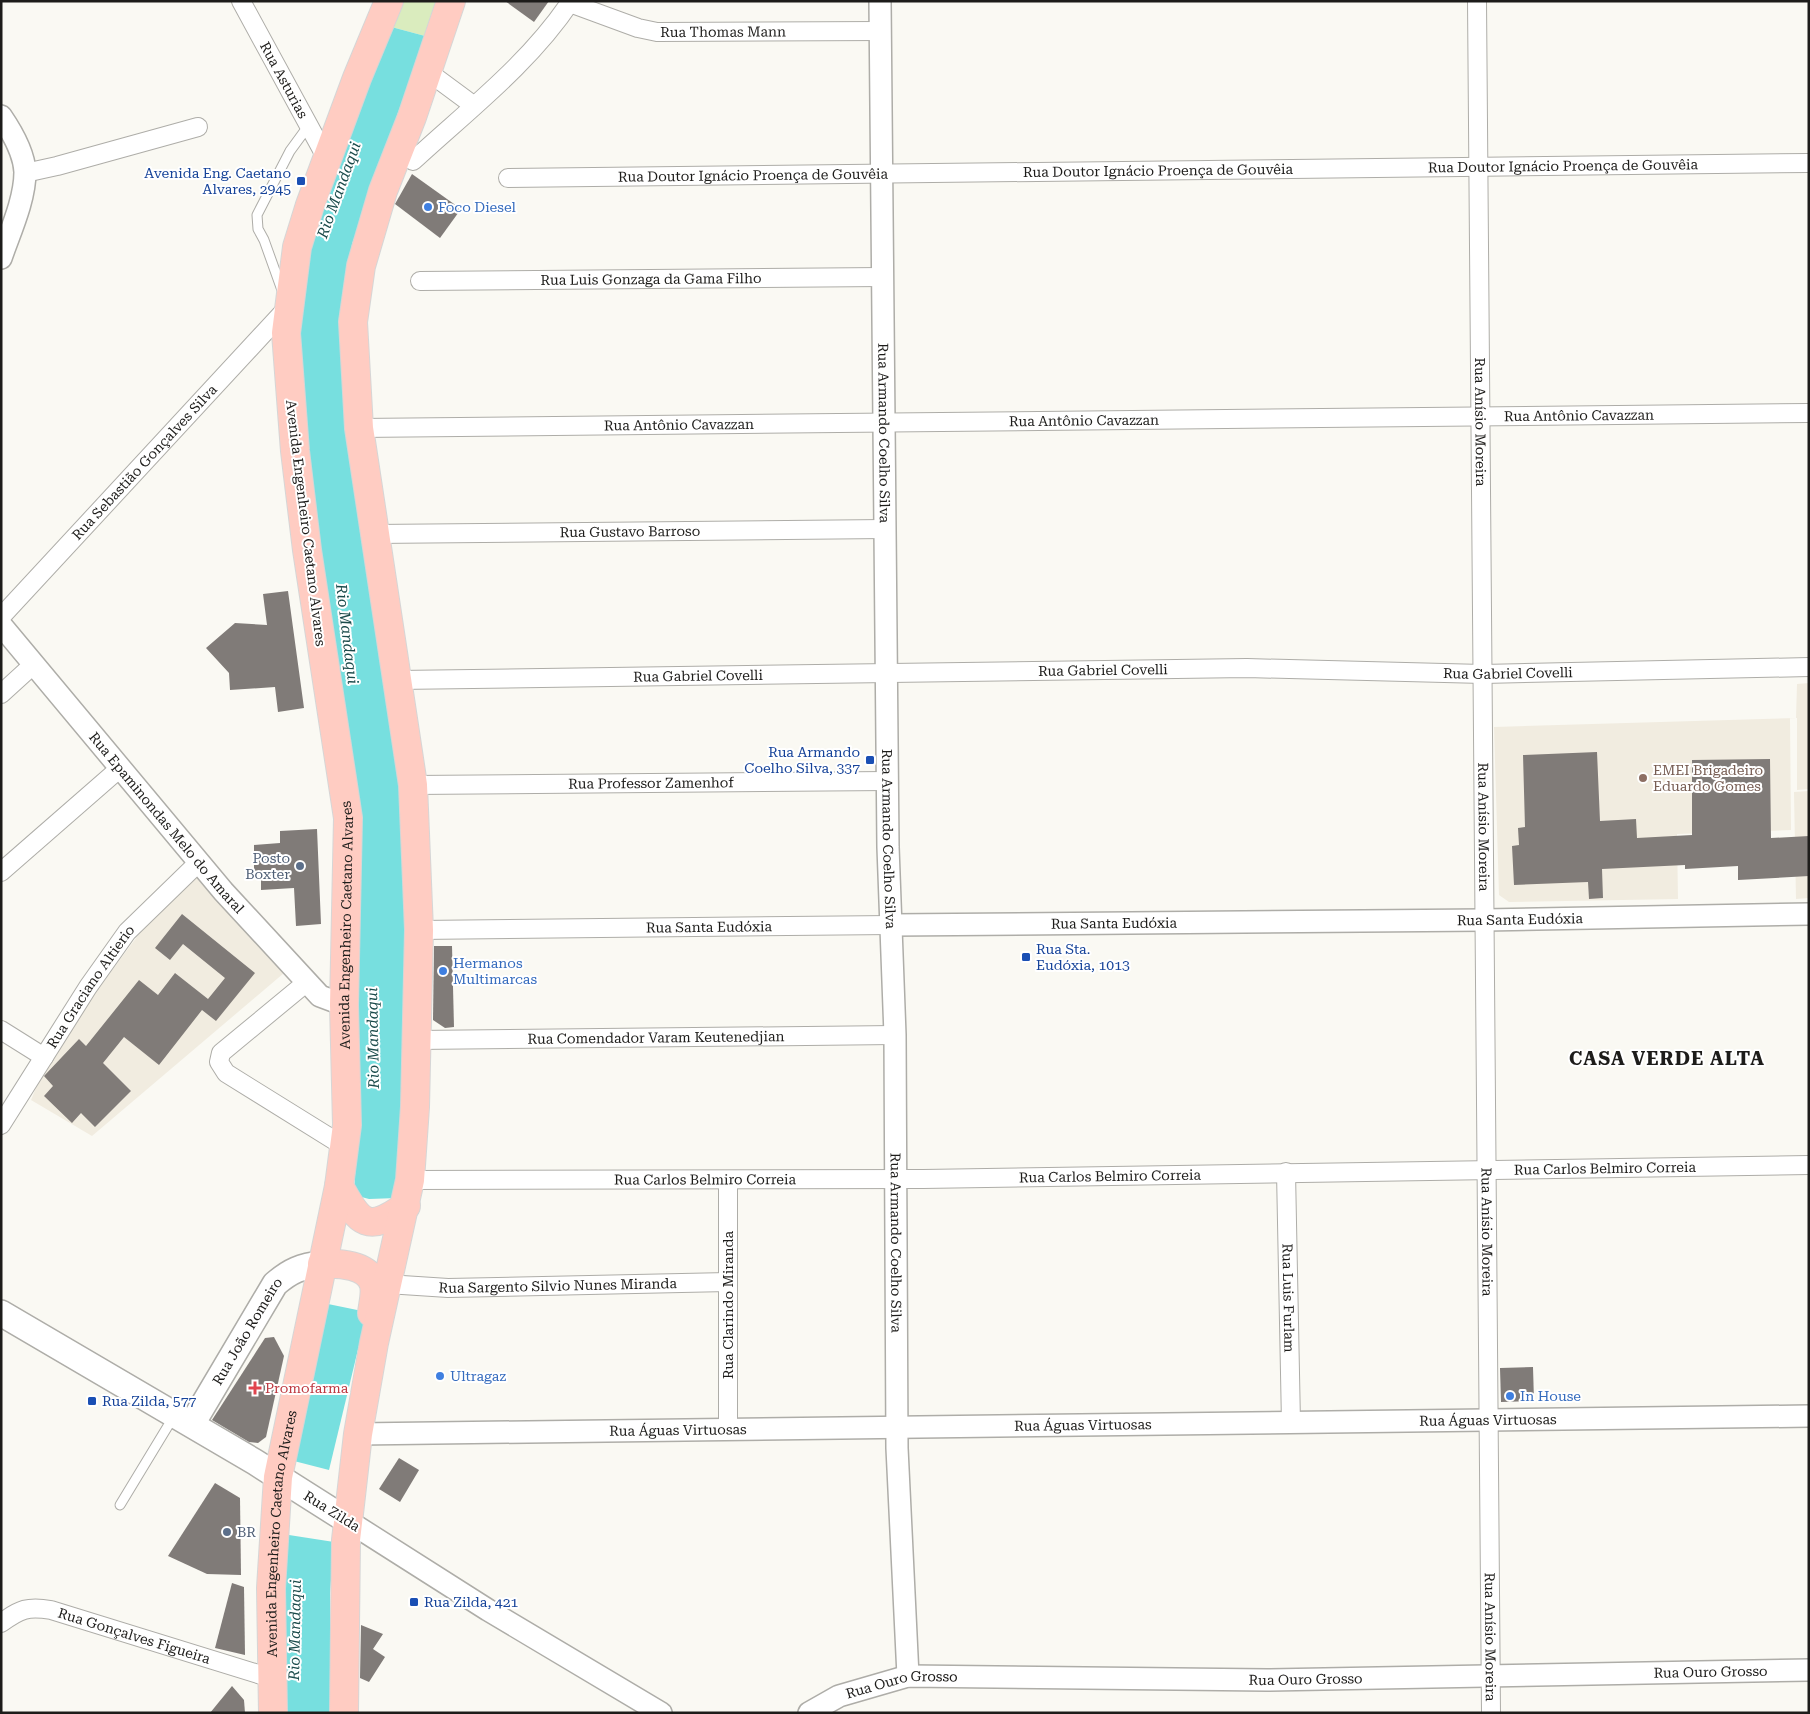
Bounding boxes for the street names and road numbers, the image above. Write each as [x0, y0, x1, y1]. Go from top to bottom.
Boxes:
street label: Rua Thomas Mann [660, 23, 786, 40]
street label: Rua Asturias [257, 39, 311, 121]
street label: Rua Doutor Ignácio Proença de Gouvêia [1428, 156, 1698, 175]
street label: Rua Doutor Ignácio Proença de Gouvêia [1023, 161, 1293, 180]
street label: Rua Doutor Ignácio Proença de Gouvêia [618, 166, 889, 185]
street label: Rua Luis Gonzaga da Gama Filho [540, 270, 762, 288]
street label: Rua Armando Coelho Silva [875, 343, 893, 524]
street label: Rua Anísio Moreira [1472, 358, 1489, 487]
street label: Rua Sebastião Gonçalves Silva [69, 381, 220, 543]
street label: Avenida Engenheiro Caetano Alvares [283, 399, 329, 648]
street label: Rua Antônio Cavazzan [1504, 407, 1654, 424]
street label: Rua Antônio Cavazzan [1009, 412, 1159, 429]
street label: Rua Antônio Cavazzan [604, 416, 754, 433]
street label: Rua Gustavo Barroso [560, 523, 700, 540]
street label: Rua Gabriel Covelli [1038, 661, 1168, 679]
street label: Rua Gabriel Covelli [1443, 664, 1573, 682]
street label: Rua Gabriel Covelli [633, 667, 763, 685]
street label: Rua Epaminondas Melo do Amaral [86, 729, 248, 917]
street label: Rua Armando Coelho Silva [879, 749, 899, 930]
street label: Rua Anísio Moreira [1475, 763, 1492, 892]
street label: Rua Professor Zamenhof [568, 774, 734, 792]
street label: Avenida Engenheiro Caetano Alvares [336, 800, 356, 1050]
street label: Rua Santa Eudóxia [1457, 910, 1584, 928]
street label: Rua Santa Eudóxia [1051, 915, 1178, 932]
street label: Rua Santa Eudóxia [646, 918, 773, 936]
street label: Rua Graciano Altierio [44, 921, 138, 1051]
street label: Rua Comendador Varam Keutenedjian [527, 1028, 785, 1047]
street label: Rua Armando Coelho Silva [888, 1153, 904, 1333]
street label: Rua Carlos Belmiro Correia [1514, 1159, 1696, 1178]
street label: Rua Carlos Belmiro Correia [1019, 1167, 1202, 1185]
street label: Rua Anísio Moreira [1479, 1167, 1496, 1297]
street label: Rua Carlos Belmiro Correia [614, 1171, 796, 1188]
street label: Rua Clarindo Miranda [720, 1230, 736, 1379]
street label: Rua Luis Furlam [1279, 1243, 1298, 1353]
street label: Rua João Romeiro [209, 1274, 285, 1388]
street label: Rua Sargento Silvio Nunes Miranda [438, 1275, 678, 1296]
street label: Avenida Engenheiro Caetano Alvares [263, 1408, 300, 1657]
street label: Rua Águas Virtuosas [1419, 1411, 1557, 1429]
street label: Rua Águas Virtuosas [1014, 1416, 1152, 1434]
street label: Rua Águas Virtuosas [609, 1421, 747, 1439]
street label: Rua Zilda [301, 1487, 363, 1535]
street label: Rua Anísio Moreira [1482, 1572, 1499, 1702]
street label: Rua Gonçalves Figueira [56, 1605, 213, 1667]
street label: Rua Ouro Grosso [1653, 1663, 1768, 1681]
street label: Rua Ouro Grosso [844, 1668, 958, 1702]
street label: Rua Ouro Grosso [1249, 1670, 1363, 1688]

